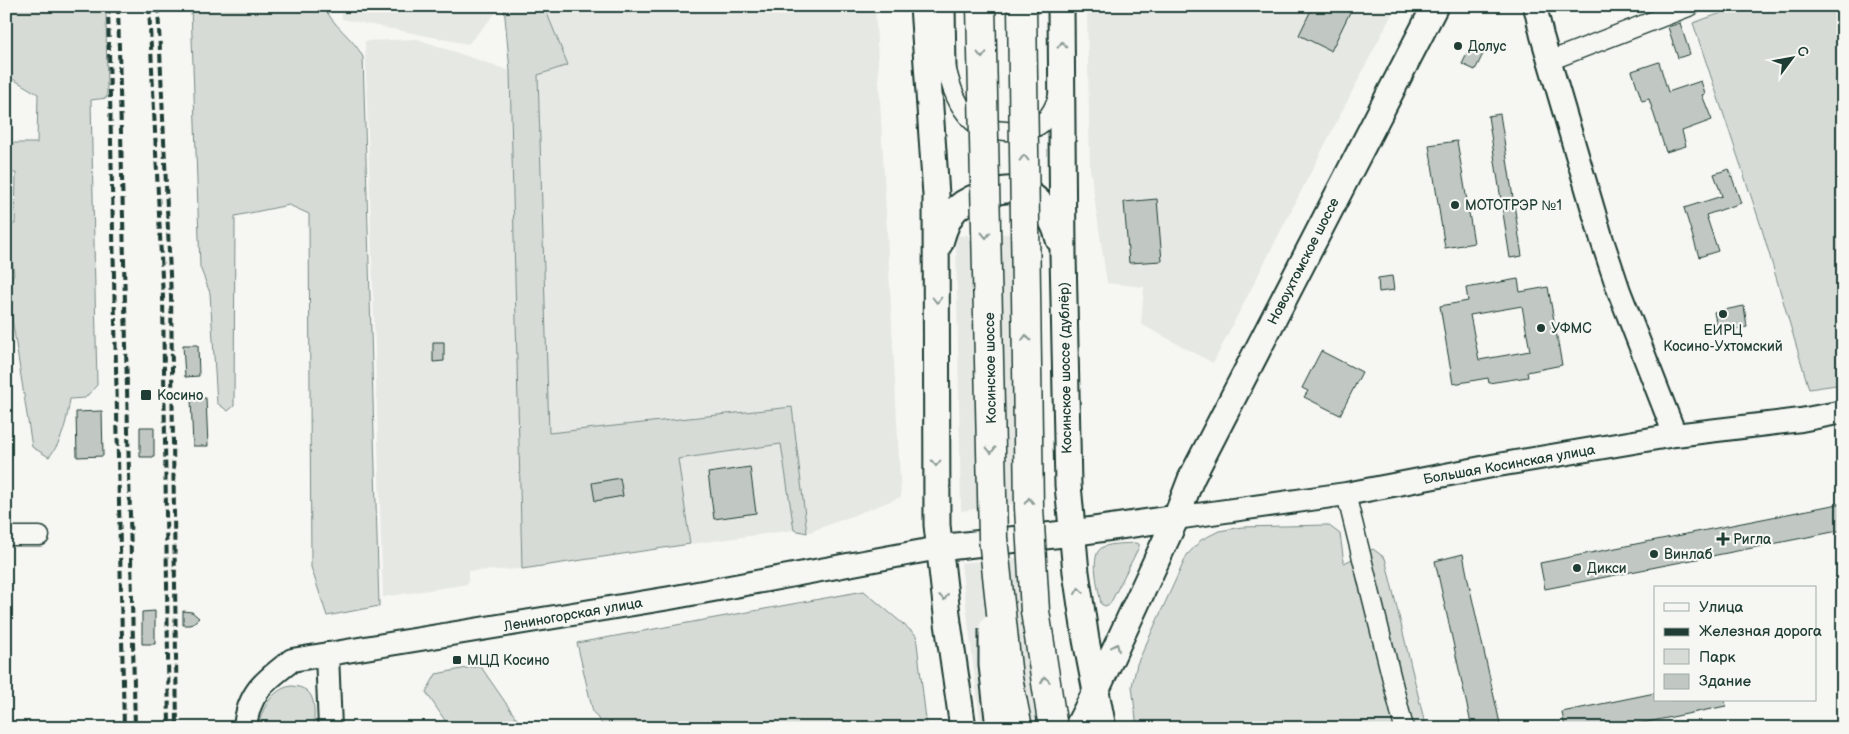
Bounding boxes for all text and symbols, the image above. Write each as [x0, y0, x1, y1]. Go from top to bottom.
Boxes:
north arrow [1766, 32, 1816, 82]
place label: Долус [1468, 38, 1506, 55]
marker: Долус [1452, 40, 1464, 52]
one-way arrow [1057, 41, 1067, 48]
text: С [1793, 43, 1813, 60]
one-way arrow [977, 52, 987, 59]
one-way arrow [1019, 154, 1029, 162]
street label: Новоухтомское шоссе [1264, 195, 1343, 328]
place label: МОТОТРЭР №1 [1465, 197, 1562, 214]
marker: МОТОТРЭР №1 [1449, 199, 1461, 211]
one-way arrow [981, 231, 992, 239]
street label: Косинское шоссе (дублёр) [1056, 282, 1075, 454]
one-way arrow [932, 296, 942, 304]
marker: ЕИРЦ Косино-Ухтомский [1717, 308, 1729, 320]
street label: Косинское шоссе [981, 312, 1000, 424]
place label: УФМС [1551, 320, 1592, 337]
marker: УФМС [1535, 322, 1547, 334]
place label: ЕИРЦ Косино-Ухтомский [1663, 322, 1783, 355]
one-way arrow [1021, 334, 1031, 342]
place label: Косино [157, 387, 203, 404]
marker: Косино [139, 388, 153, 402]
street label: Большая Косинская улица [1422, 441, 1597, 488]
one-way arrow [986, 446, 996, 454]
one-way arrow [931, 459, 941, 467]
one-way arrow [1023, 496, 1034, 504]
place label: Ригла [1733, 531, 1772, 548]
marker: Ригла [1717, 533, 1729, 545]
place label: Винлаб [1664, 546, 1713, 563]
marker: Винлаб [1648, 548, 1660, 560]
place label: Дикси [1587, 560, 1627, 577]
marker: Дикси [1571, 562, 1583, 574]
legend [1654, 586, 1816, 702]
one-way arrow [1074, 587, 1085, 595]
one-way arrow [938, 593, 949, 601]
street label: Лениногорская улица [501, 594, 645, 635]
text: Улица [1699, 598, 1744, 617]
text: Железная дорога [1699, 622, 1822, 641]
one-way arrow [1110, 643, 1121, 652]
text: Парк [1699, 648, 1736, 667]
place label: МЦД Косино [467, 652, 549, 669]
marker: МЦД Косино [451, 654, 463, 666]
text: Здание [1699, 672, 1751, 691]
one-way arrow [1040, 675, 1051, 683]

